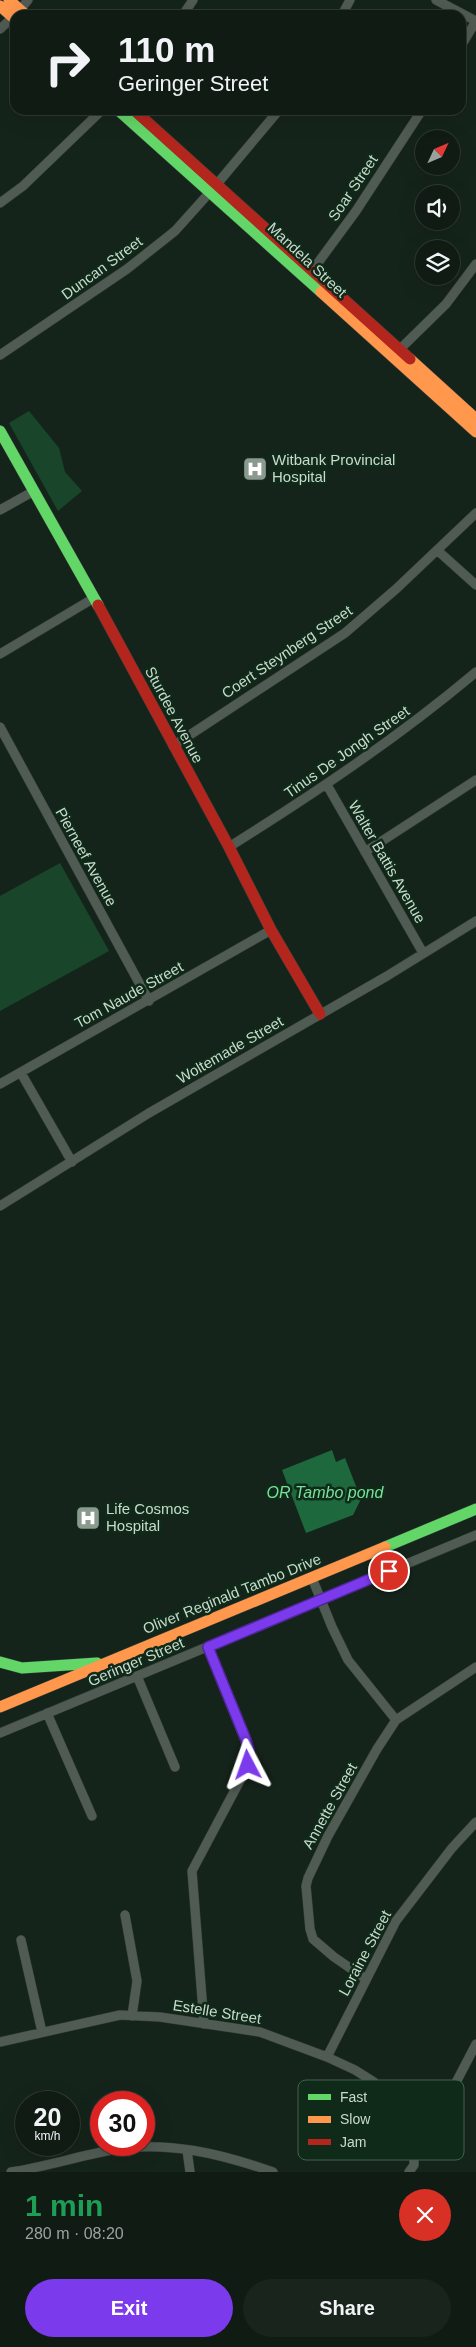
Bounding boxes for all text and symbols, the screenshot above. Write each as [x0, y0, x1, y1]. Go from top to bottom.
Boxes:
icon: right [35, 30, 100, 95]
text: 110 m [118, 30, 215, 69]
text: Geringer Street [118, 71, 268, 96]
north arrow [415, 130, 460, 175]
map controls [415, 130, 460, 285]
street label: Soar Street [324, 151, 381, 224]
button: sound [415, 185, 460, 230]
street label: Mandela Street [264, 219, 351, 301]
street label: Duncan Street [58, 232, 146, 303]
button: layers [415, 240, 460, 285]
place label: Witbank Provincial Hospital [272, 451, 395, 485]
hospital icon: Witbank Provincial Hospital [242, 456, 268, 482]
street label: Coert Steynberg Street [218, 601, 356, 702]
street label: Sturdee Avenue [142, 664, 207, 766]
street label: Tinus De Jongh Street [281, 702, 413, 801]
street label: Walter Battis Avenue [345, 798, 429, 926]
street label: Pierneef Avenue [52, 805, 120, 909]
street label: Tom Naude Street [72, 957, 186, 1031]
street label: Woltemade Street [174, 1012, 287, 1087]
water label: OR Tambo pond [267, 1484, 385, 1501]
place label: Life Cosmos Hospital [106, 1500, 189, 1534]
hospital icon: Life Cosmos Hospital [75, 1505, 101, 1531]
street label: Oliver Reginald Tambo Drive [140, 1550, 323, 1637]
pin [368, 1550, 410, 1592]
icon: arrive [375, 1557, 403, 1585]
street label: Geringer Street [85, 1633, 187, 1689]
position arrow [221, 1738, 273, 1790]
street label: Annette Street [299, 1759, 361, 1852]
street label: Loraine Street [335, 1906, 395, 1998]
street label: Estelle Street [172, 1996, 263, 2027]
legend [298, 2080, 464, 2160]
text: Fast [340, 2089, 367, 2105]
speed limit sign: 30 [90, 2091, 155, 2156]
text: 20 [34, 2103, 61, 2131]
text: Slow [340, 2111, 371, 2127]
text: km/h [34, 2129, 61, 2143]
text: Jam [340, 2134, 366, 2150]
text: 1 min [25, 2189, 103, 2222]
button: close [399, 2189, 451, 2241]
text: 280 m · 08:20 [25, 2225, 124, 2242]
button: Exit [25, 2279, 233, 2337]
button: Share [243, 2279, 451, 2337]

